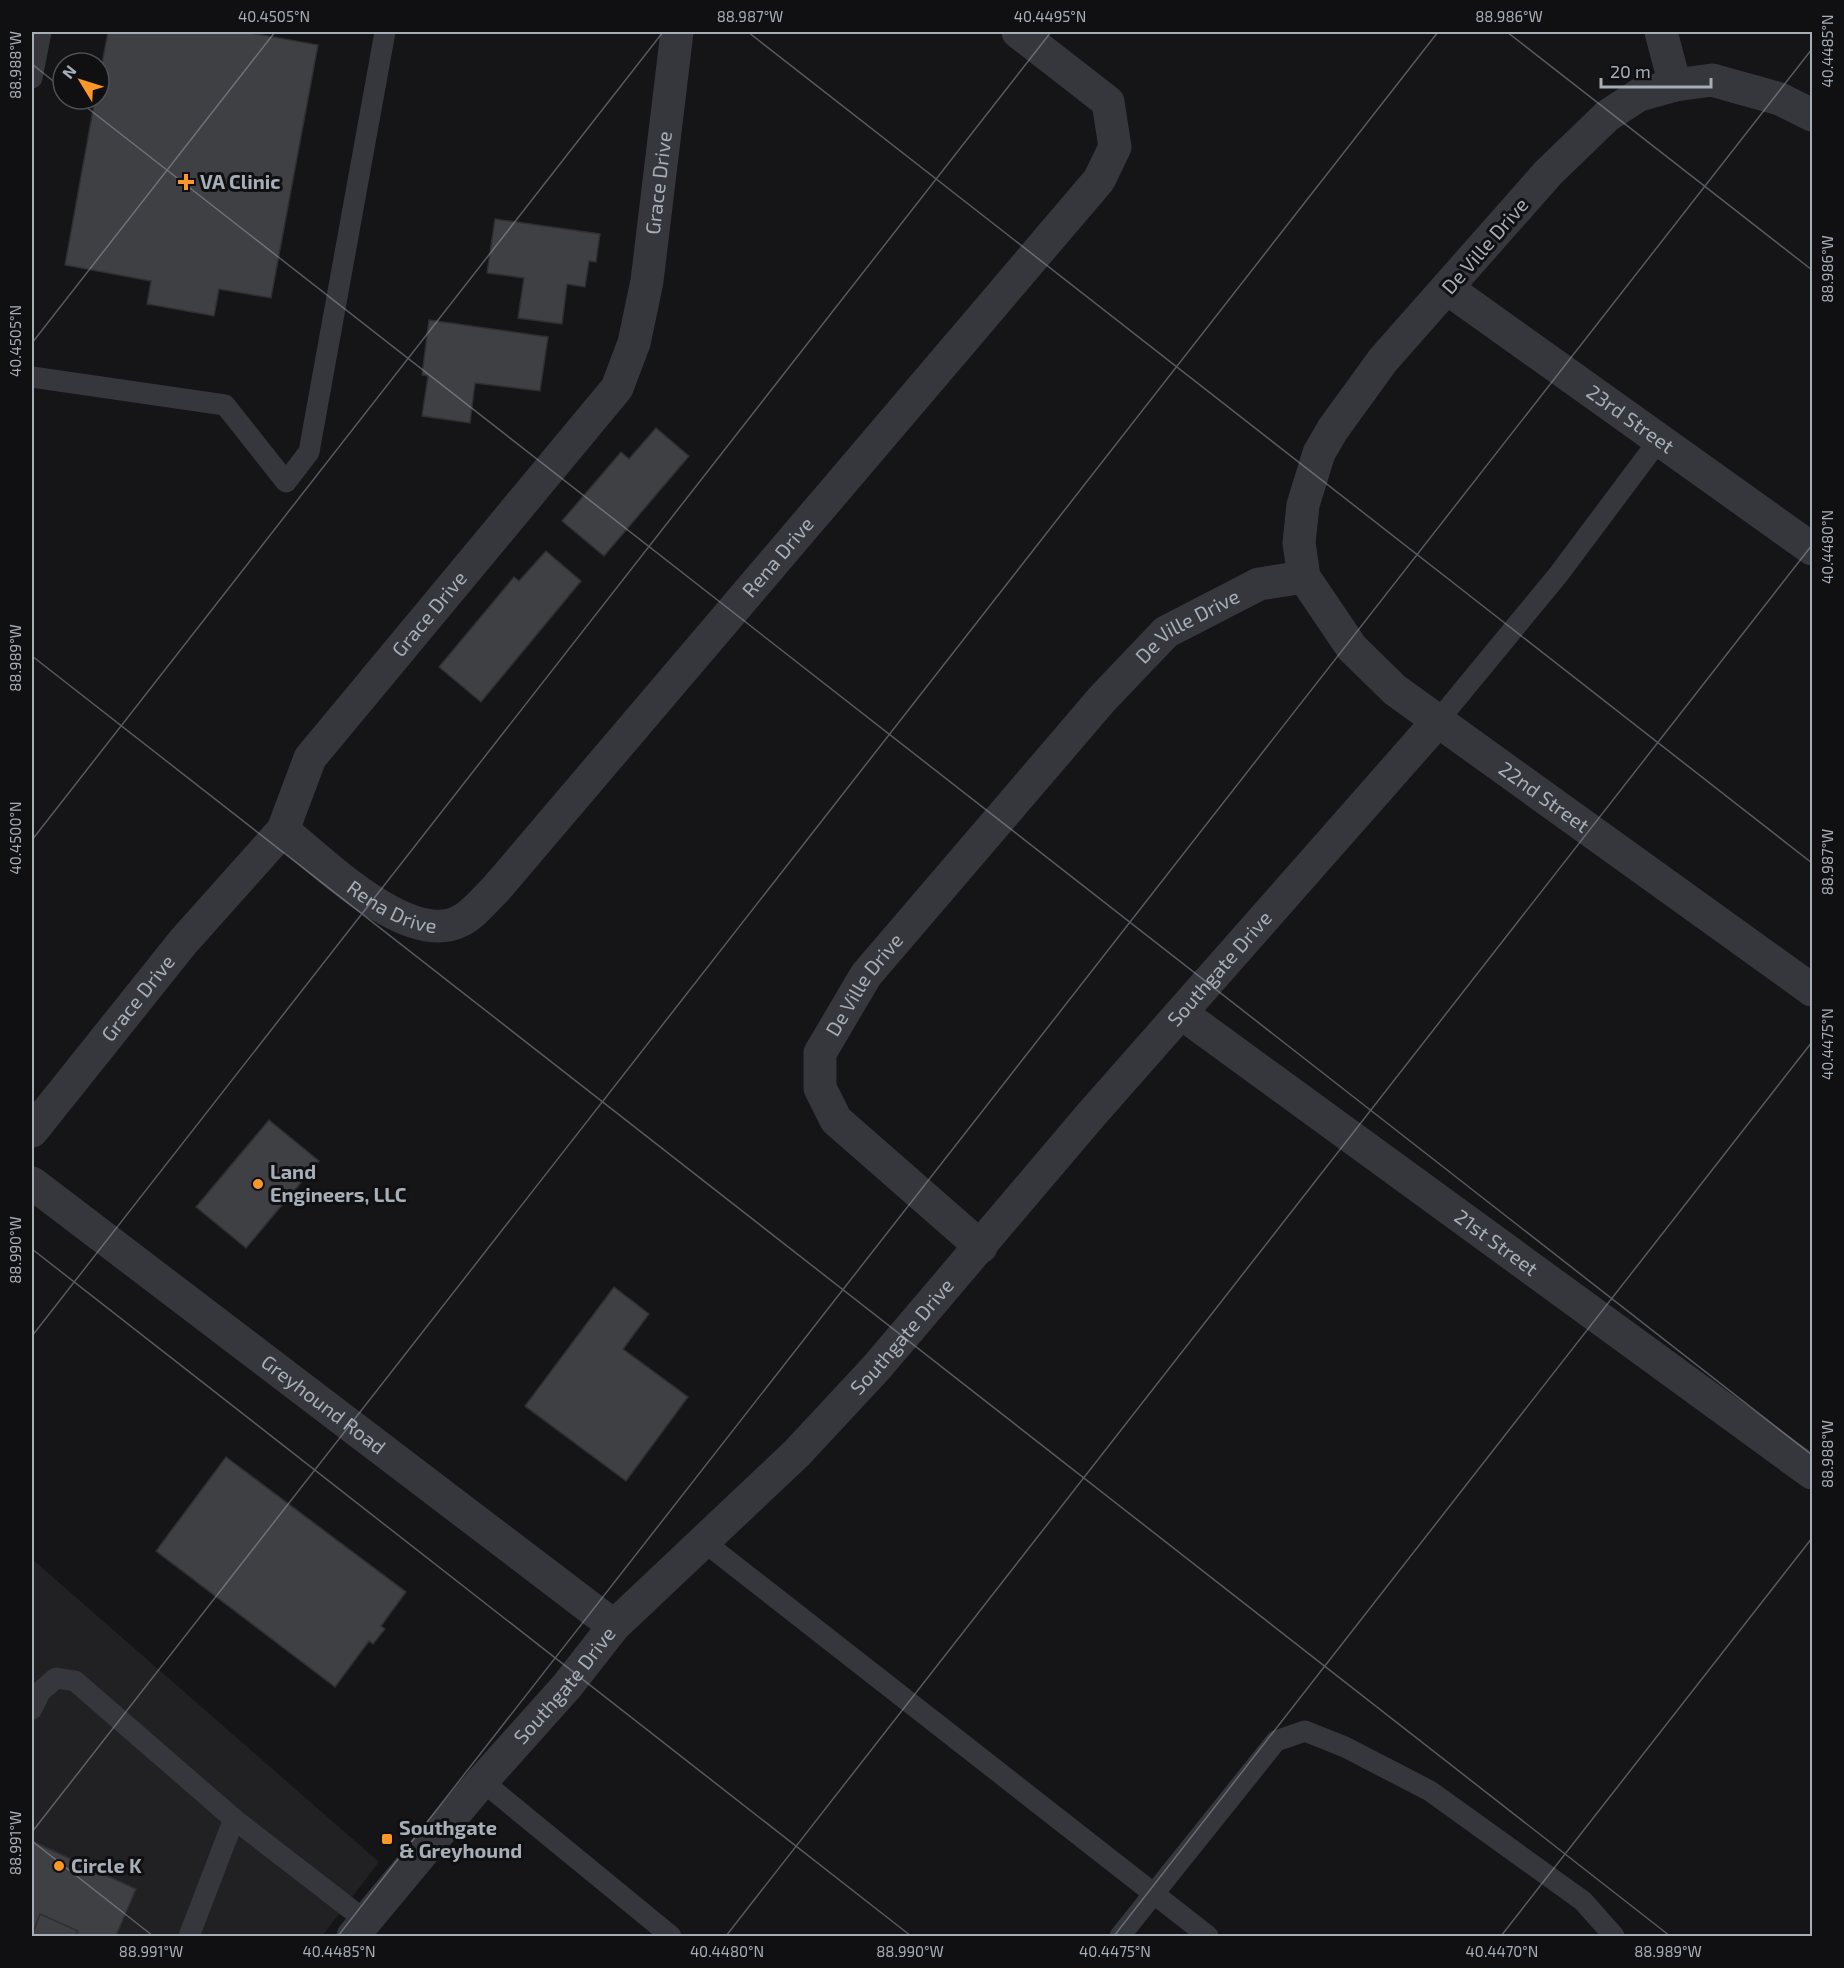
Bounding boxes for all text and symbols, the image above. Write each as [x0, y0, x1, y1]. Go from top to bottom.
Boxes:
text: 40.4505°N [238, 7, 310, 25]
text: 88.987°W [717, 7, 783, 25]
text: 40.4495°N [1014, 7, 1086, 25]
text: 88.986°W [1475, 7, 1543, 25]
text: 40.4485°N [1818, 14, 1836, 88]
text: 88.988°W [6, 31, 24, 99]
north arrow [51, 51, 111, 111]
scale bar [1601, 51, 1710, 89]
text: 20 m [1610, 60, 1651, 82]
text: N [58, 61, 80, 82]
street label: Grace Drive [640, 130, 676, 236]
place label: VA Clinic [200, 169, 281, 193]
marker: VA Clinic [177, 173, 195, 191]
street label: De Ville Drive [1436, 192, 1533, 298]
text: 88.986°W [1818, 235, 1836, 303]
text: 40.4505°N [6, 305, 24, 377]
street label: 23rd Street [1582, 379, 1680, 458]
text: 40.4480°N [1818, 510, 1836, 584]
street label: Rena Drive [737, 512, 818, 602]
street label: Grace Drive [386, 566, 471, 661]
street label: De Ville Drive [1130, 583, 1243, 668]
text: 88.989°W [6, 624, 24, 692]
street label: 22nd Street [1495, 756, 1595, 837]
text: 40.4500°N [6, 802, 24, 874]
text: 88.987°W [1818, 829, 1836, 895]
street label: Rena Drive [343, 875, 438, 937]
street label: Southgate Drive [1162, 906, 1276, 1031]
street label: De Ville Drive [820, 928, 907, 1040]
street label: Grace Drive [96, 949, 179, 1046]
text: 40.4475°N [1818, 1008, 1836, 1080]
place label: Land Engineers, LLC [270, 1159, 407, 1206]
marker: Land Engineers, LLC [251, 1177, 265, 1191]
street label: 21st Street [1450, 1204, 1543, 1280]
text: 88.990°W [6, 1216, 24, 1284]
street label: Southgate Drive [845, 1273, 958, 1399]
street label: Greyhound Road [257, 1349, 391, 1459]
text: 88.988°W [1818, 1420, 1836, 1488]
street label: Southgate Drive [508, 1622, 620, 1748]
text: 88.991°W [6, 1811, 24, 1875]
place label: Southgate & Greyhound [399, 1815, 522, 1863]
marker: Southgate & Greyhound [380, 1832, 394, 1846]
place label: Circle K [71, 1853, 142, 1877]
marker: Circle K [52, 1859, 66, 1873]
text: 88.991°W [119, 1942, 183, 1960]
text: 40.4485°N [302, 1942, 376, 1960]
text: 40.4480°N [690, 1942, 764, 1960]
text: 88.990°W [876, 1942, 944, 1960]
text: 40.4475°N [1079, 1942, 1151, 1960]
text: 40.4470°N [1466, 1942, 1538, 1960]
text: 88.989°W [1634, 1942, 1702, 1960]

